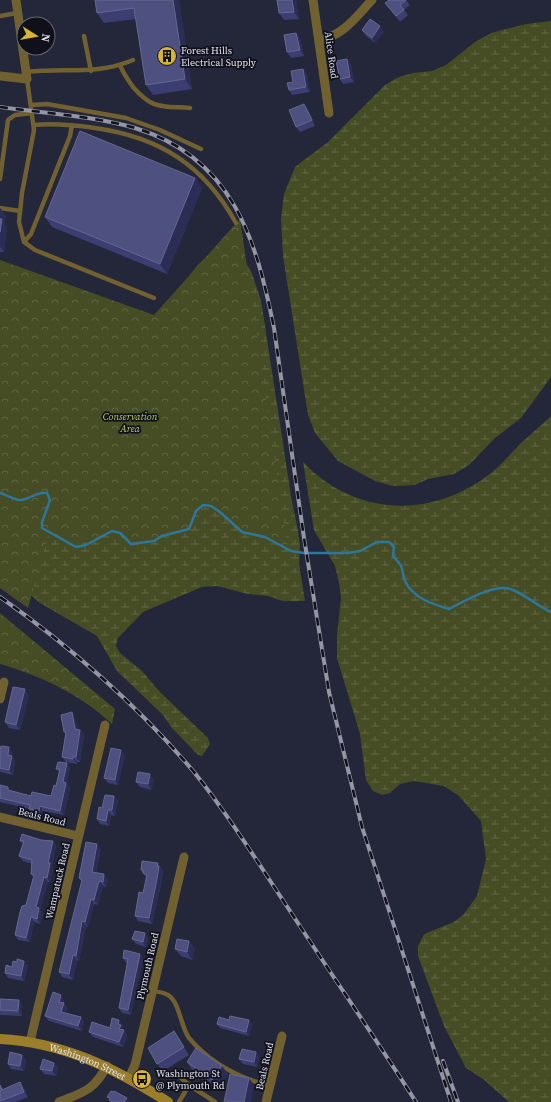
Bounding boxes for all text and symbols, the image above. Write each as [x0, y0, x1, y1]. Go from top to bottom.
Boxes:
north arrow [16, 16, 56, 56]
street label: Alice Road [322, 31, 341, 80]
text: N [37, 32, 53, 43]
place label: Forest Hills Electrical Supply [181, 44, 257, 69]
building icon: Forest Hills Electrical Supply [156, 45, 178, 67]
park label: Conservation Area [103, 410, 158, 435]
street label: Beals Road [17, 804, 67, 829]
street label: Wampatuck Road [42, 841, 73, 921]
street label: Plymouth Road [133, 931, 162, 1001]
street label: Washington Street [48, 1041, 129, 1083]
street label: Beals Road [253, 1041, 276, 1091]
place label: Washington St @ Plymouth Rd [156, 1067, 225, 1092]
bus stop icon: Washington St @ Plymouth Rd [131, 1068, 153, 1090]

